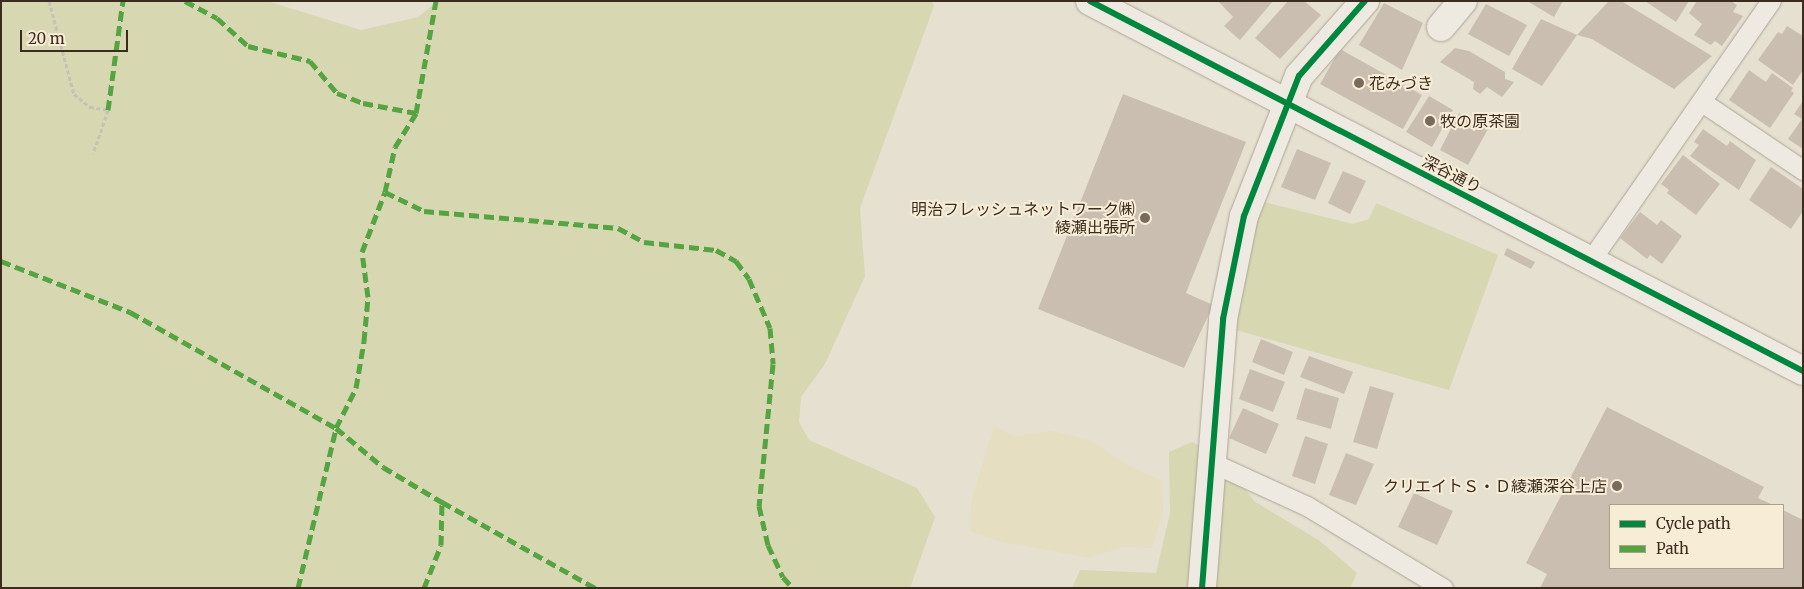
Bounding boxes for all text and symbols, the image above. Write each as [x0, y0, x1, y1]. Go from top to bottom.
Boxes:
scale bar [22, 20, 130, 52]
text: 20 m [28, 29, 65, 48]
place label: 花みづき [1369, 73, 1433, 93]
marker: 花みづき [1353, 77, 1365, 89]
place label: 牧の原茶園 [1440, 111, 1520, 131]
marker: 牧の原茶園 [1424, 115, 1436, 127]
street label: 深谷通り [1419, 151, 1485, 197]
place label: 明治フレッシュネットワーク㈱ 綾瀬出張所 [911, 199, 1135, 237]
marker: 明治フレッシュネットワーク㈱ 綾瀬出張所 [1139, 212, 1151, 224]
place label: クリエイトＳ・Ｄ綾瀬深谷上店 [1383, 476, 1607, 496]
marker: クリエイトＳ・Ｄ綾瀬深谷上店 [1611, 480, 1623, 492]
legend [1609, 504, 1784, 569]
text: Cycle path [1656, 514, 1731, 533]
text: Path [1656, 539, 1689, 558]

